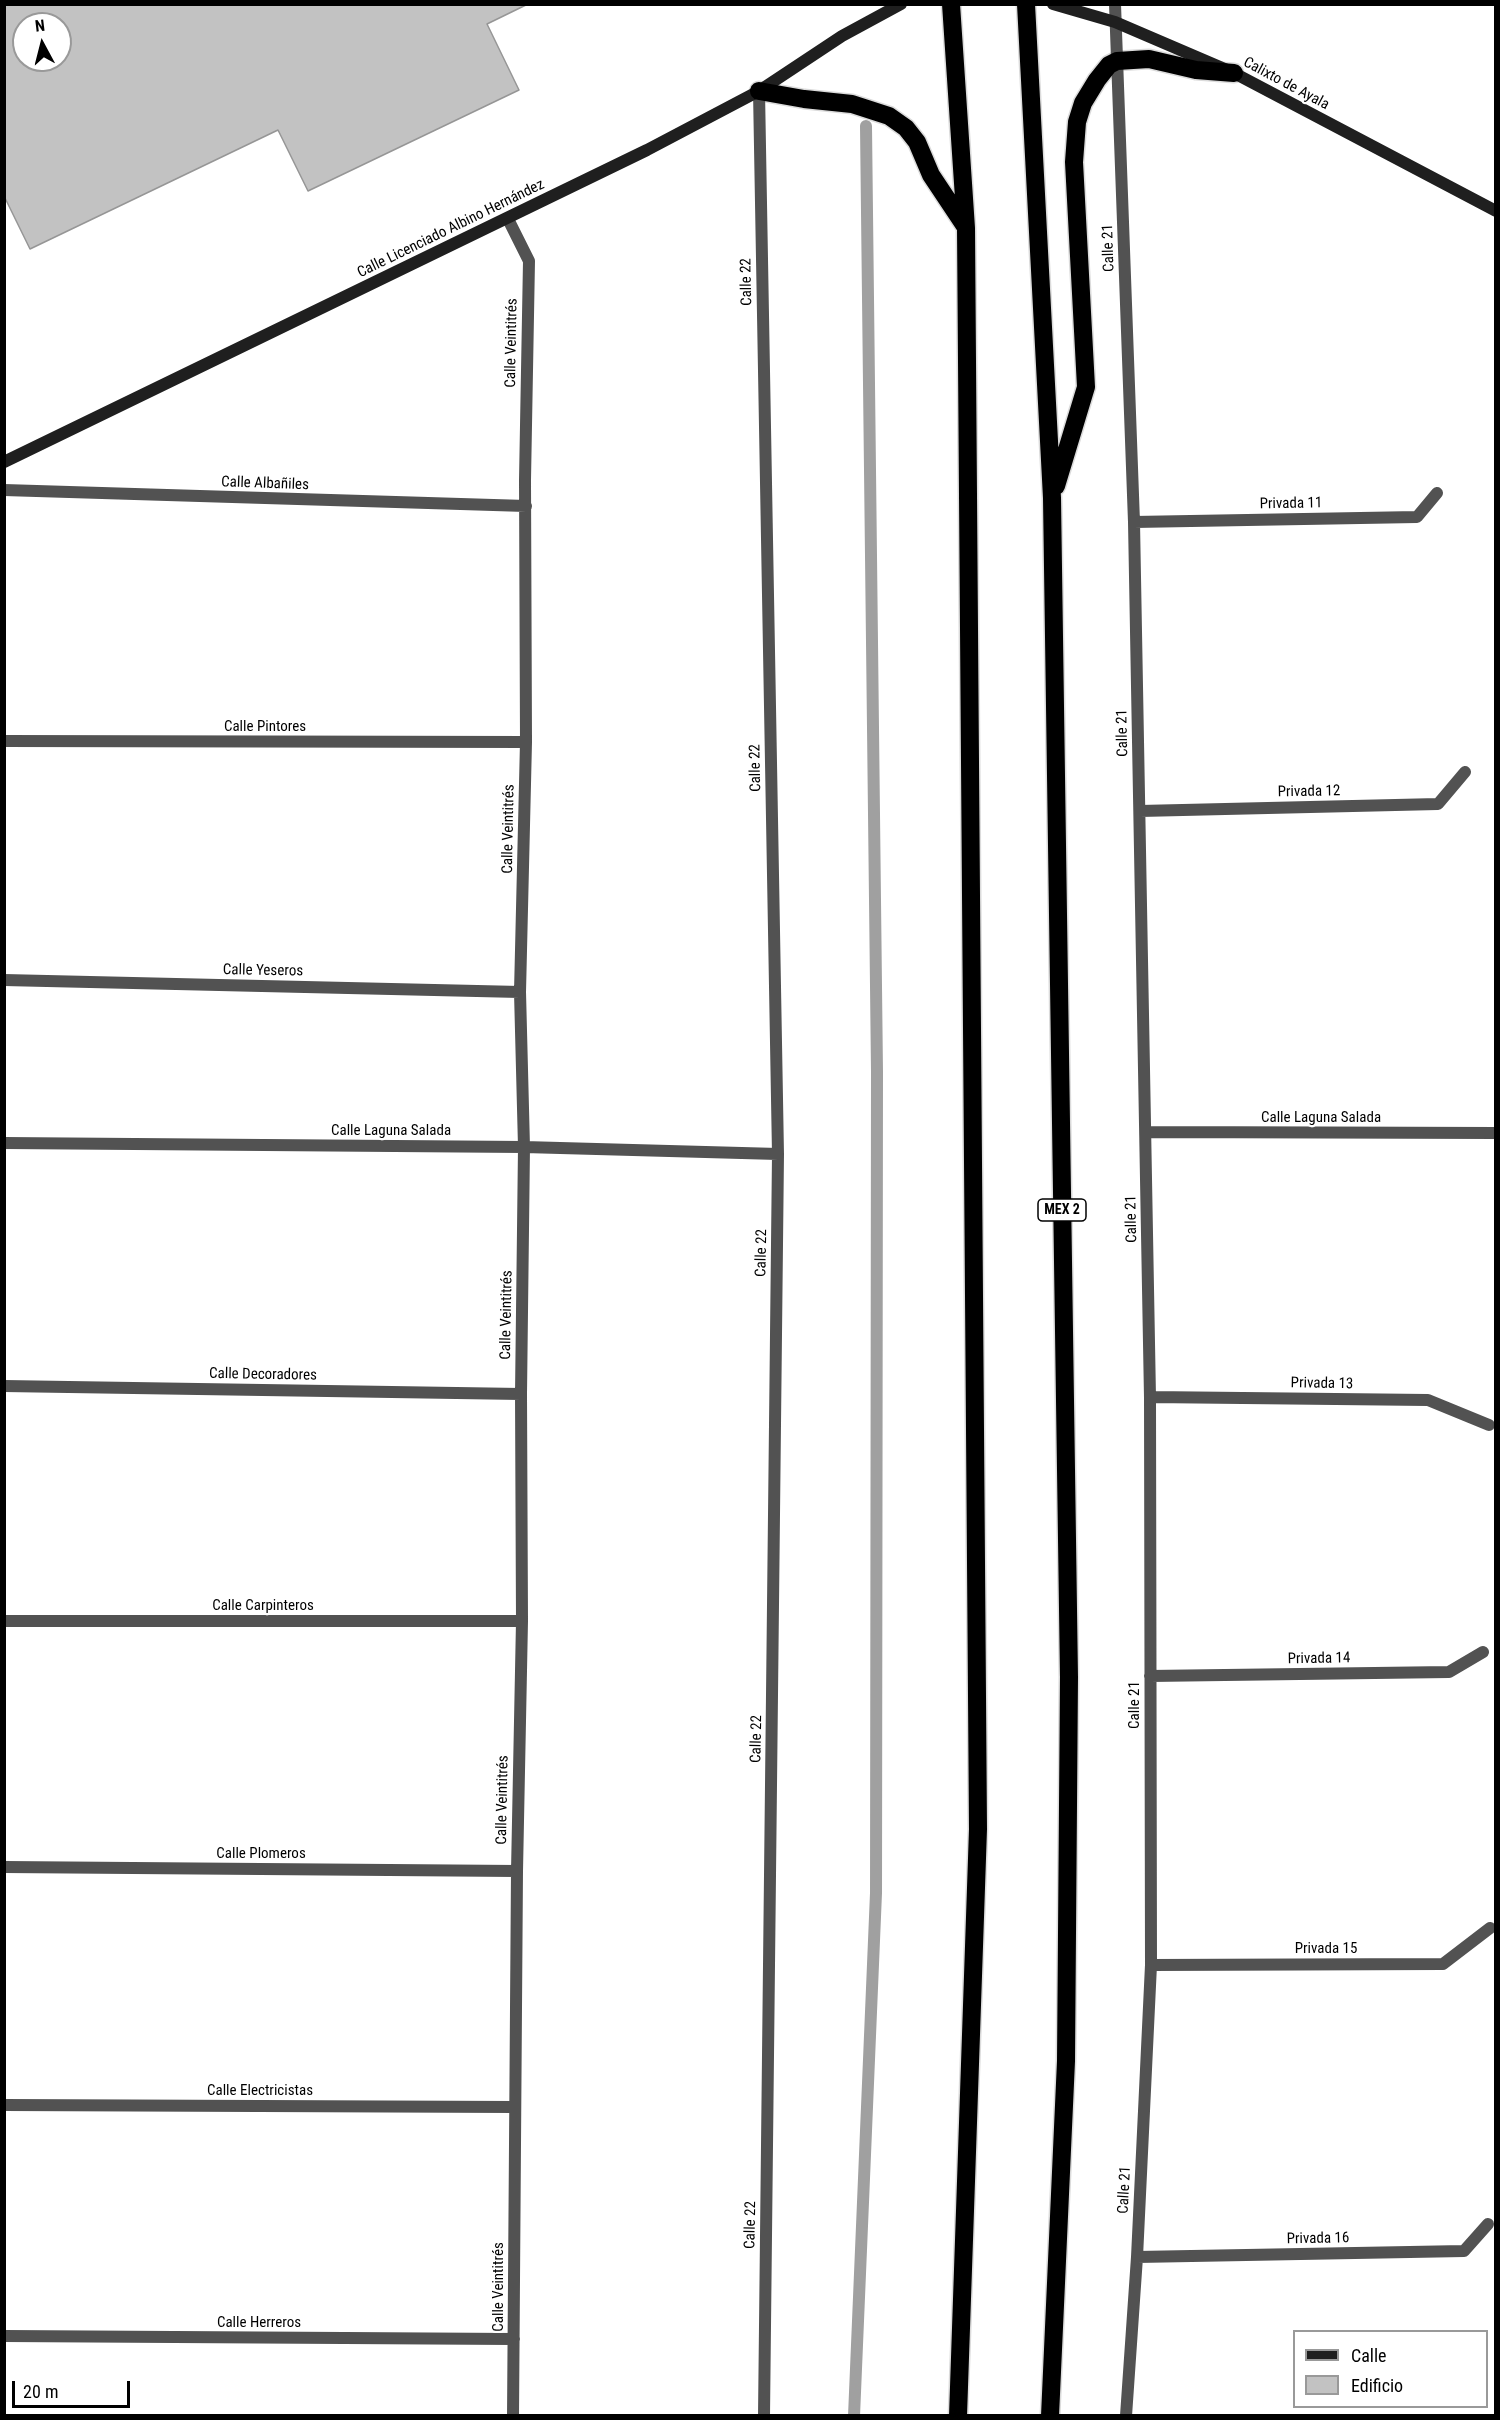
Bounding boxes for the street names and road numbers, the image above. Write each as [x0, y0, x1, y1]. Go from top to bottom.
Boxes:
street label: Calixto de Ayala [1240, 54, 1332, 114]
street label: Calle Licenciado Albino Hernández [355, 176, 547, 282]
street label: Calle 21 [1099, 224, 1119, 272]
street label: Calle 22 [738, 258, 756, 306]
street label: Calle Veintitrés [502, 298, 522, 388]
street label: Calle Albañiles [221, 473, 309, 495]
street label: Privada 11 [1260, 494, 1322, 514]
street label: Calle 21 [1114, 709, 1132, 757]
street label: Calle Pintores [224, 718, 306, 736]
street label: Calle 22 [747, 744, 765, 792]
street label: Privada 12 [1278, 782, 1340, 802]
street label: Calle Veintitrés [499, 784, 519, 874]
street label: Calle Yeseros [223, 961, 303, 981]
street label: Calle Laguna Salada [1261, 1109, 1381, 1127]
street label: Calle Laguna Salada [331, 1122, 451, 1140]
street label: Calle 21 [1123, 1195, 1141, 1243]
road number: MEX 2 [1038, 1199, 1086, 1221]
street label: Calle 22 [753, 1229, 771, 1277]
street label: Calle Veintitrés [497, 1270, 517, 1360]
street label: Calle Decoradores [209, 1365, 317, 1385]
street label: Privada 13 [1291, 1374, 1353, 1394]
street label: Calle Carpinteros [212, 1597, 314, 1615]
street label: Privada 14 [1288, 1649, 1350, 1669]
street label: Calle 21 [1126, 1681, 1144, 1729]
street label: Calle 22 [748, 1715, 766, 1763]
street label: Calle Veintitrés [493, 1755, 513, 1845]
street label: Calle Plomeros [216, 1845, 306, 1863]
street label: Privada 15 [1295, 1940, 1357, 1958]
street label: Calle Electricistas [207, 2082, 313, 2100]
street label: Calle 21 [1115, 2166, 1135, 2214]
street label: Calle 22 [742, 2201, 760, 2249]
street label: Privada 16 [1287, 2229, 1349, 2249]
street label: Calle Veintitrés [490, 2242, 508, 2332]
street label: Calle Herreros [217, 2314, 301, 2332]

